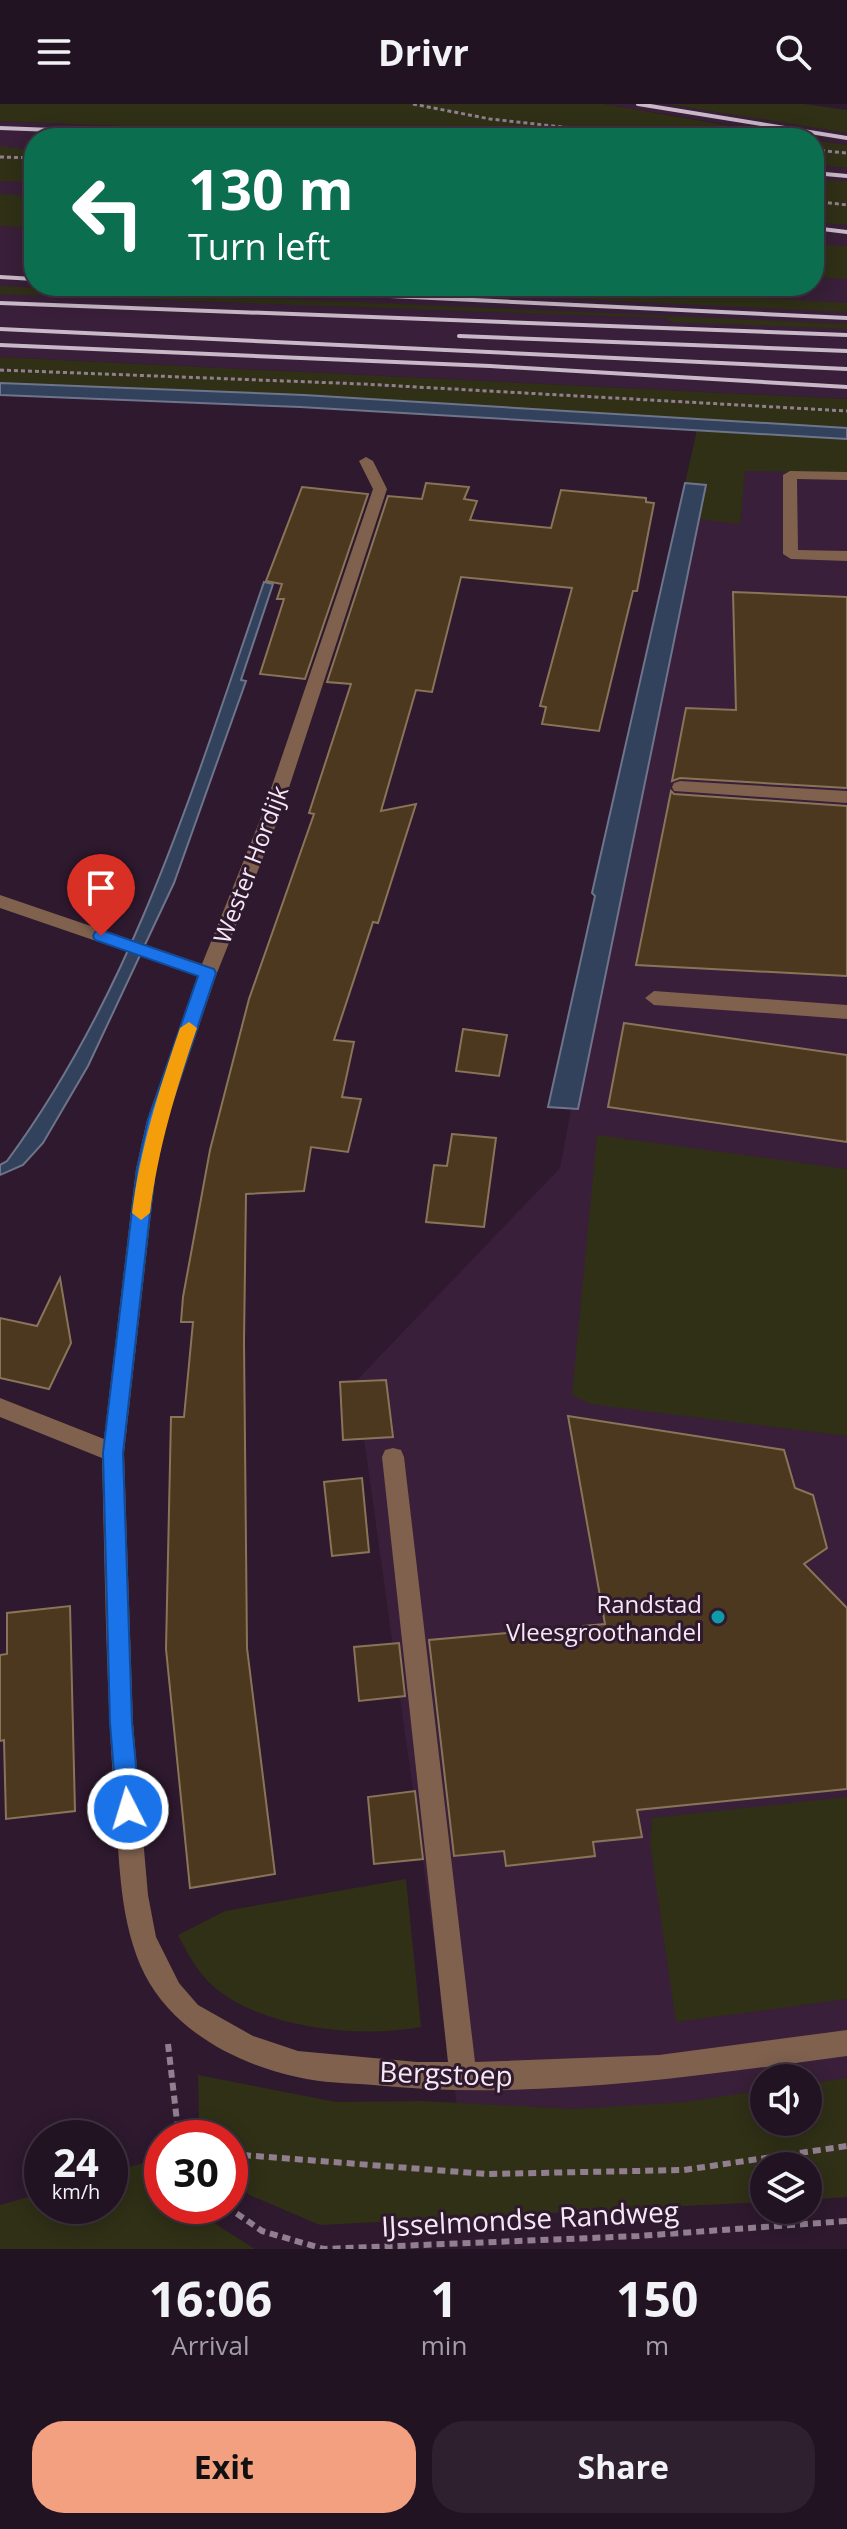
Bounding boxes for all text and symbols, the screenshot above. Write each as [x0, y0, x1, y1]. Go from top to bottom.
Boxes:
text: Drivr [378, 28, 469, 77]
icon: menu [32, 30, 76, 74]
icon: search [771, 30, 815, 74]
text: 130 m [188, 150, 354, 226]
icon: left [56, 160, 160, 264]
text: Turn left [188, 222, 330, 271]
street label: Wester Hordijk [205, 780, 295, 948]
pin [67, 854, 135, 936]
icon: arrive [79, 866, 123, 910]
place label: Randstad Vleesgroothandel [506, 1587, 702, 1648]
marker: Randstad Vleesgroothandel [709, 1608, 727, 1626]
position arrow [86, 1767, 170, 1851]
street label: Bergstoep [379, 2052, 513, 2094]
map controls [750, 2064, 822, 2224]
button: sound [750, 2064, 822, 2136]
speed limit sign: 30 [144, 2120, 248, 2224]
text: 24 [53, 2134, 99, 2189]
button: layers [750, 2152, 822, 2224]
text: km/h [52, 2178, 100, 2205]
street label: IJsselmondse Randweg [380, 2191, 680, 2245]
text: 16:06 [149, 2266, 272, 2331]
text: 1 [430, 2266, 458, 2331]
text: 150 [616, 2266, 698, 2331]
text: Arrival [171, 2327, 250, 2363]
text: min [421, 2327, 467, 2363]
text: m [645, 2327, 669, 2363]
button: Exit [32, 2421, 416, 2513]
button: Share [432, 2421, 815, 2513]

